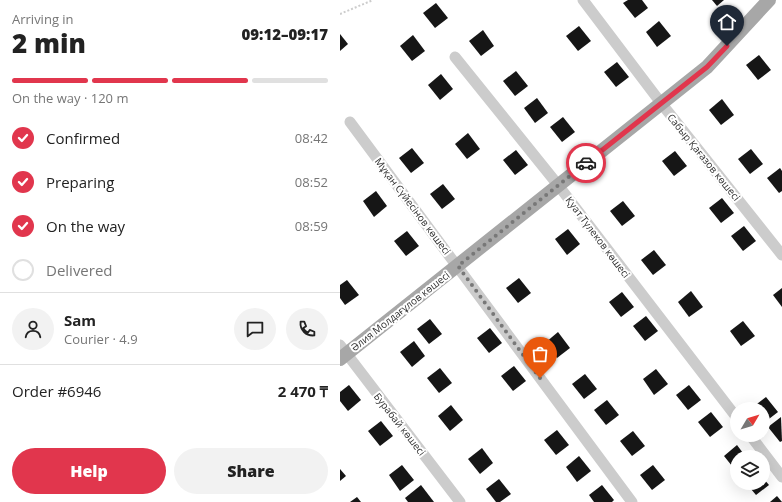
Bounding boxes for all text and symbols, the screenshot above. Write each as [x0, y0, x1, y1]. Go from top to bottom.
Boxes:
pin [710, 5, 744, 46]
text: Arriving in [12, 10, 74, 28]
icon: home [716, 11, 738, 33]
text: 09:12–09:17 [242, 24, 328, 44]
text: 2 min [12, 25, 86, 61]
text: On the way · 120 m [12, 89, 128, 107]
street label: Сабыр Қағазов көшесі [664, 110, 744, 204]
icon: check [12, 127, 34, 149]
text: Confirmed [46, 128, 120, 148]
text: 08:42 [295, 129, 328, 147]
courier [566, 143, 606, 183]
icon: car [575, 152, 597, 174]
street label: Мұқан Сүйесінов көшесі [372, 155, 454, 257]
icon: check [12, 171, 34, 193]
text: Preparing [46, 172, 114, 192]
text: 08:52 [295, 173, 328, 191]
street label: Қуат Түлеков көшесі [563, 193, 633, 281]
icon: check [12, 215, 34, 237]
text: On the way [46, 216, 125, 236]
text: 08:59 [295, 217, 328, 235]
text: Delivered [46, 260, 113, 280]
street label: Әлия Молдағұлов көшесі [348, 268, 452, 354]
button: person [12, 308, 54, 350]
button: chat [234, 308, 276, 350]
button: phone [286, 308, 328, 350]
text: Sam [64, 310, 96, 330]
text: Courier · 4.9 [64, 330, 138, 348]
pin [523, 337, 557, 378]
icon: bag [529, 343, 551, 365]
text: Order #6946 [12, 381, 101, 401]
text: 2 470 ₸ [278, 381, 328, 401]
street label: Бурабай көшесi [371, 390, 429, 458]
north arrow [730, 402, 770, 442]
map controls [730, 402, 770, 490]
button: Help [12, 448, 166, 494]
button: Share [174, 448, 328, 494]
button: layers [730, 450, 770, 490]

